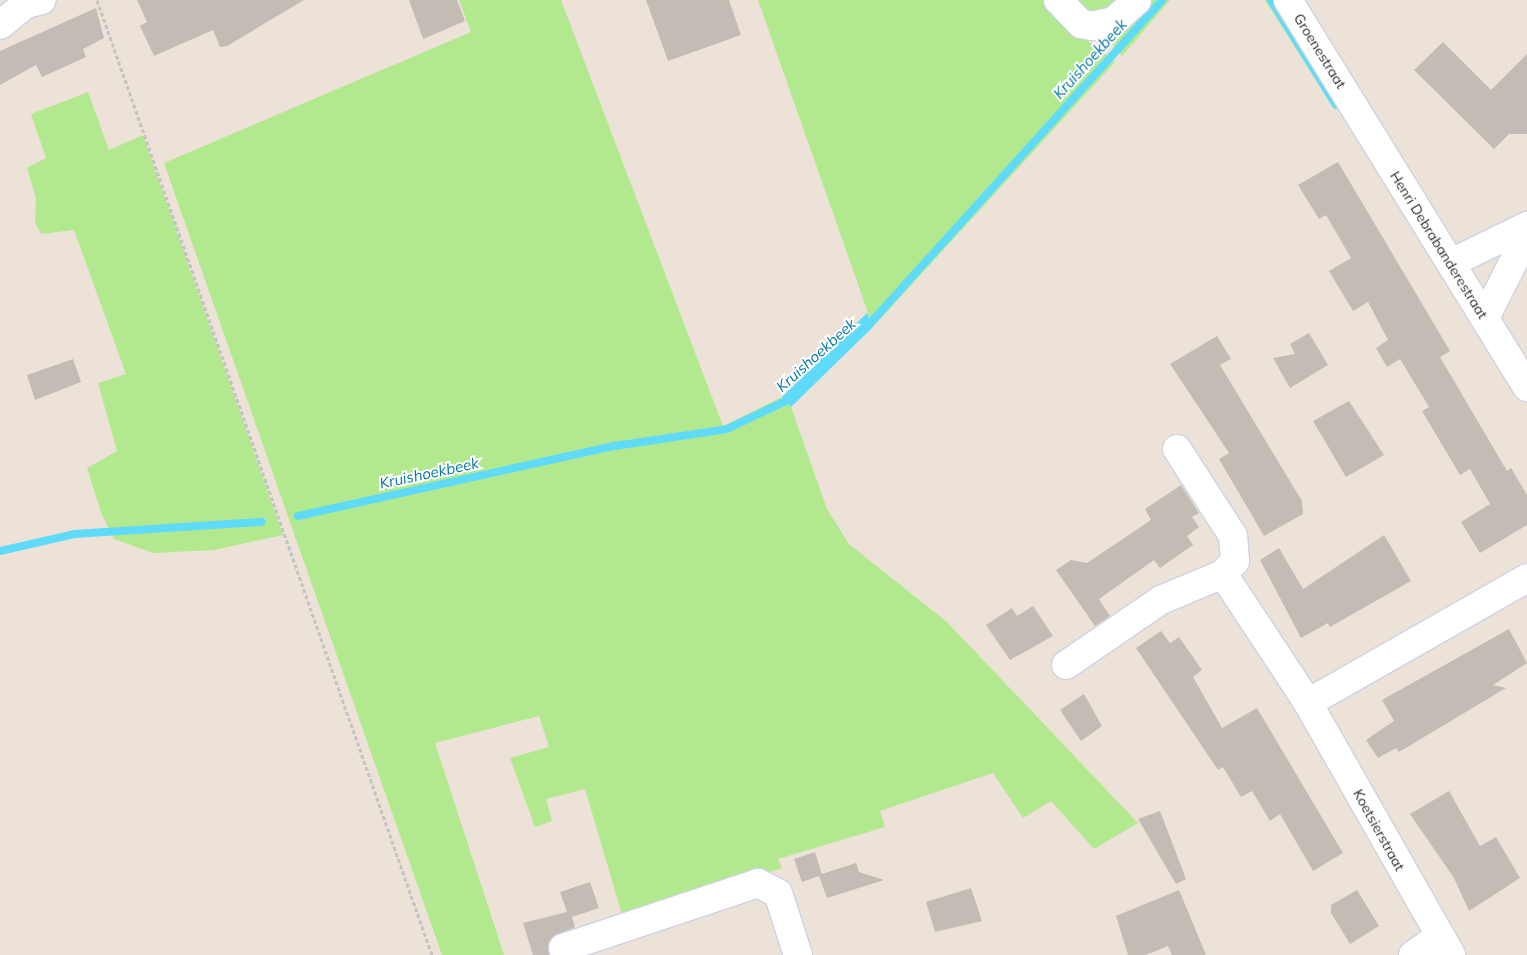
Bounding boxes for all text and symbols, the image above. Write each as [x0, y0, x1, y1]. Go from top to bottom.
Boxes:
street label: Groenestraat [1290, 10, 1350, 92]
water label: Kruishoekbeek [1050, 15, 1130, 103]
street label: Henri Debrabanderestraat [1387, 168, 1491, 322]
water label: Kruishoekbeek [772, 315, 860, 395]
water label: Kruishoekbeek [378, 454, 480, 492]
street label: Koetsierstraat [1350, 786, 1408, 874]

